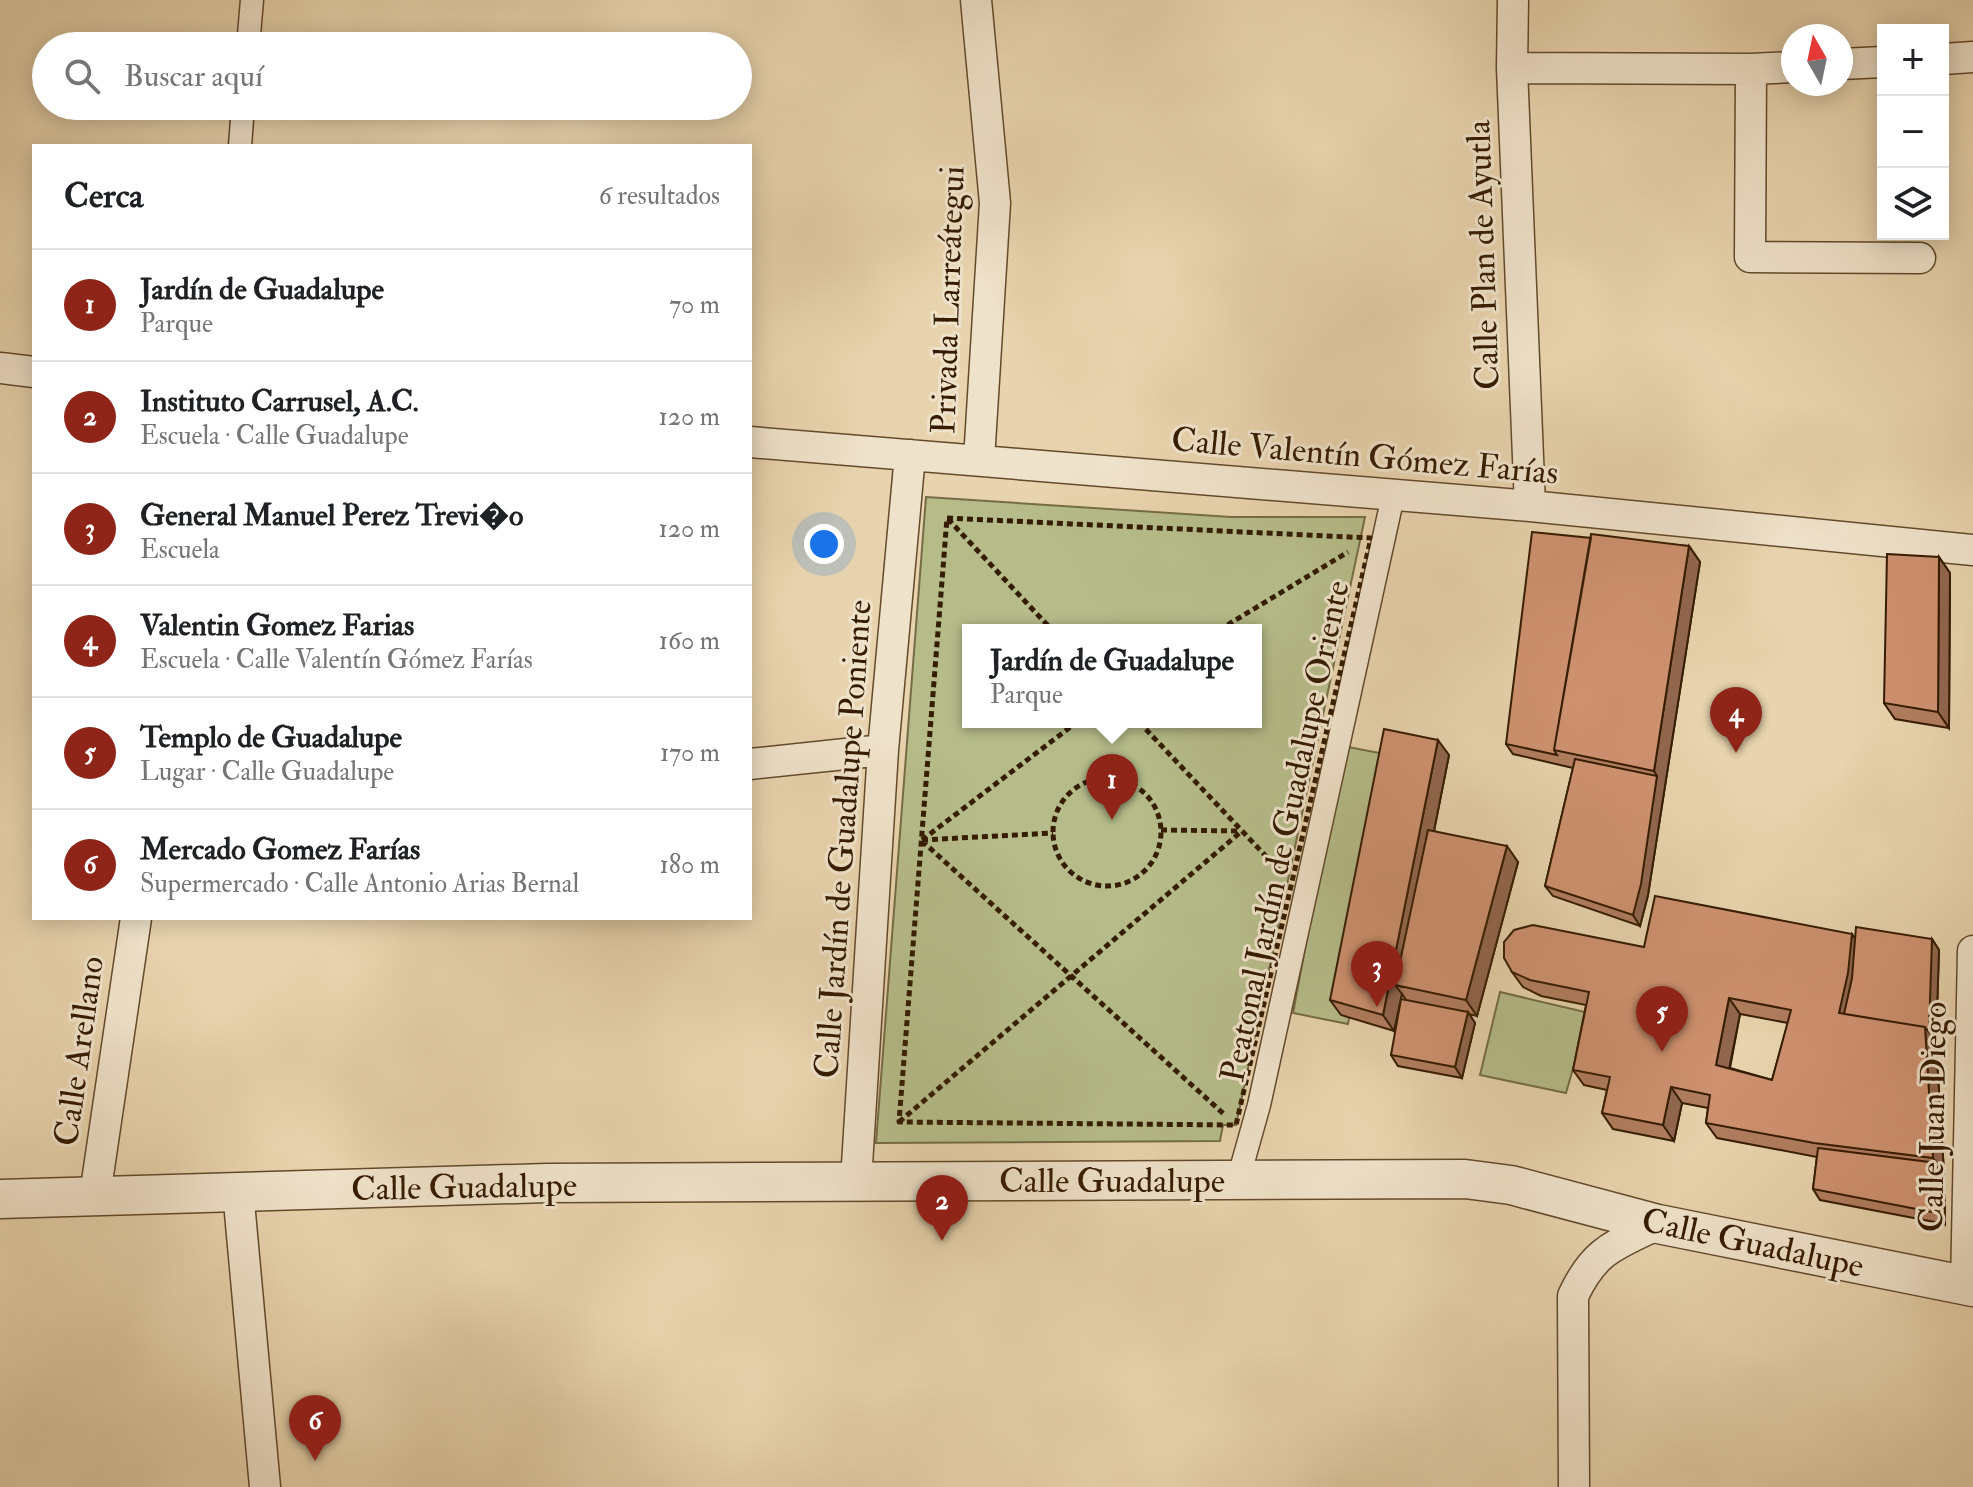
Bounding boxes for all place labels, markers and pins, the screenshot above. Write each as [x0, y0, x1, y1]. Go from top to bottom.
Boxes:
pin: 4 [1710, 687, 1762, 753]
pin: 1 [1086, 754, 1138, 820]
pin: 3 [1351, 941, 1403, 1007]
pin: 5 [1636, 986, 1688, 1052]
pin: 2 [916, 1175, 968, 1241]
pin: 6 [289, 1395, 341, 1461]

